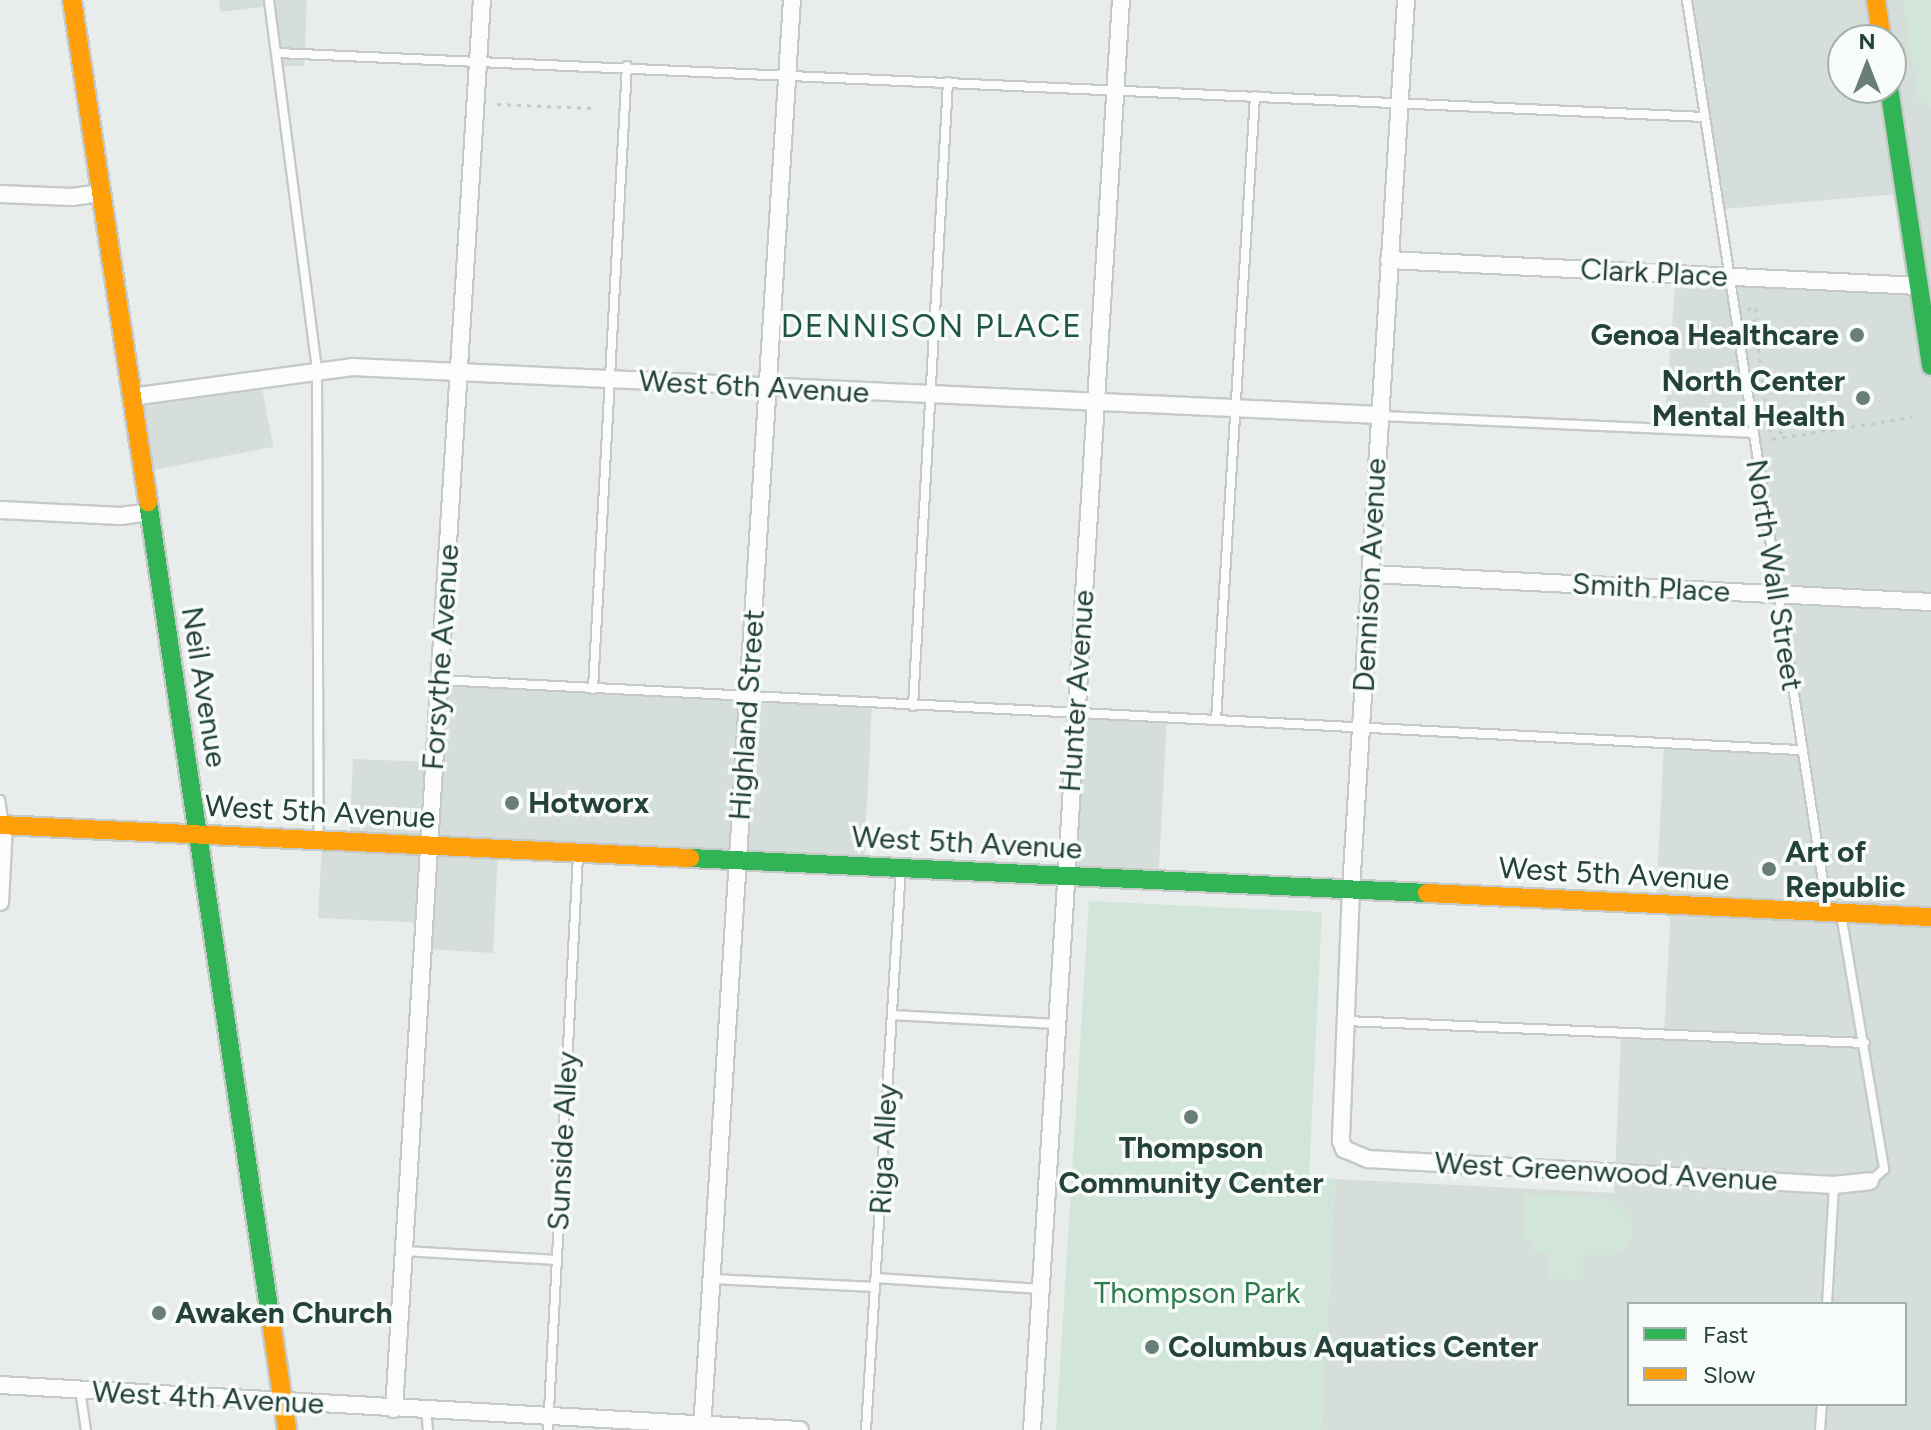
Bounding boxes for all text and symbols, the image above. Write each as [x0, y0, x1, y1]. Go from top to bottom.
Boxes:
north arrow [1827, 24, 1907, 104]
text: N [1858, 28, 1876, 55]
street label: Clark Place [1579, 251, 1729, 295]
district label: DENNISON PLACE [781, 307, 1083, 345]
place label: Genoa Healthcare [1590, 317, 1839, 353]
marker: Genoa Healthcare [1846, 324, 1868, 346]
street label: West 6th Avenue [638, 363, 870, 411]
place label: North Center Mental Health [1652, 363, 1845, 434]
marker: North Center Mental Health [1852, 387, 1874, 409]
street label: Dennison Avenue [1346, 457, 1394, 693]
street label: North Wall Street [1738, 457, 1810, 693]
street label: Forsythe Avenue [415, 543, 467, 771]
street label: Smith Place [1571, 566, 1731, 610]
street label: Hunter Avenue [1052, 589, 1102, 793]
street label: Neil Avenue [174, 604, 234, 770]
street label: Highland Street [722, 608, 772, 822]
place label: Hotworx [528, 785, 649, 821]
street label: West 5th Avenue [204, 788, 436, 836]
marker: Hotworx [503, 794, 521, 812]
street label: West 5th Avenue [851, 819, 1083, 867]
place label: Art of Republic [1785, 834, 1906, 904]
street label: West 5th Avenue [1498, 850, 1730, 898]
marker: Art of Republic [1760, 860, 1778, 878]
street label: Sunside Alley [540, 1050, 586, 1232]
street label: Riga Alley [863, 1082, 905, 1216]
marker: Thompson Community Center [1182, 1108, 1200, 1126]
place label: Thompson Community Center [1058, 1130, 1324, 1200]
street label: West Greenwood Avenue [1434, 1145, 1778, 1199]
park label: Thompson Park [1094, 1275, 1300, 1311]
place label: Awaken Church [175, 1295, 393, 1331]
legend [1627, 1302, 1907, 1406]
marker: Awaken Church [150, 1304, 168, 1322]
text: Fast [1703, 1320, 1748, 1349]
place label: Columbus Aquatics Center [1168, 1329, 1538, 1365]
marker: Columbus Aquatics Center [1143, 1338, 1161, 1356]
text: Slow [1703, 1360, 1755, 1389]
street label: West 4th Avenue [91, 1374, 325, 1422]

